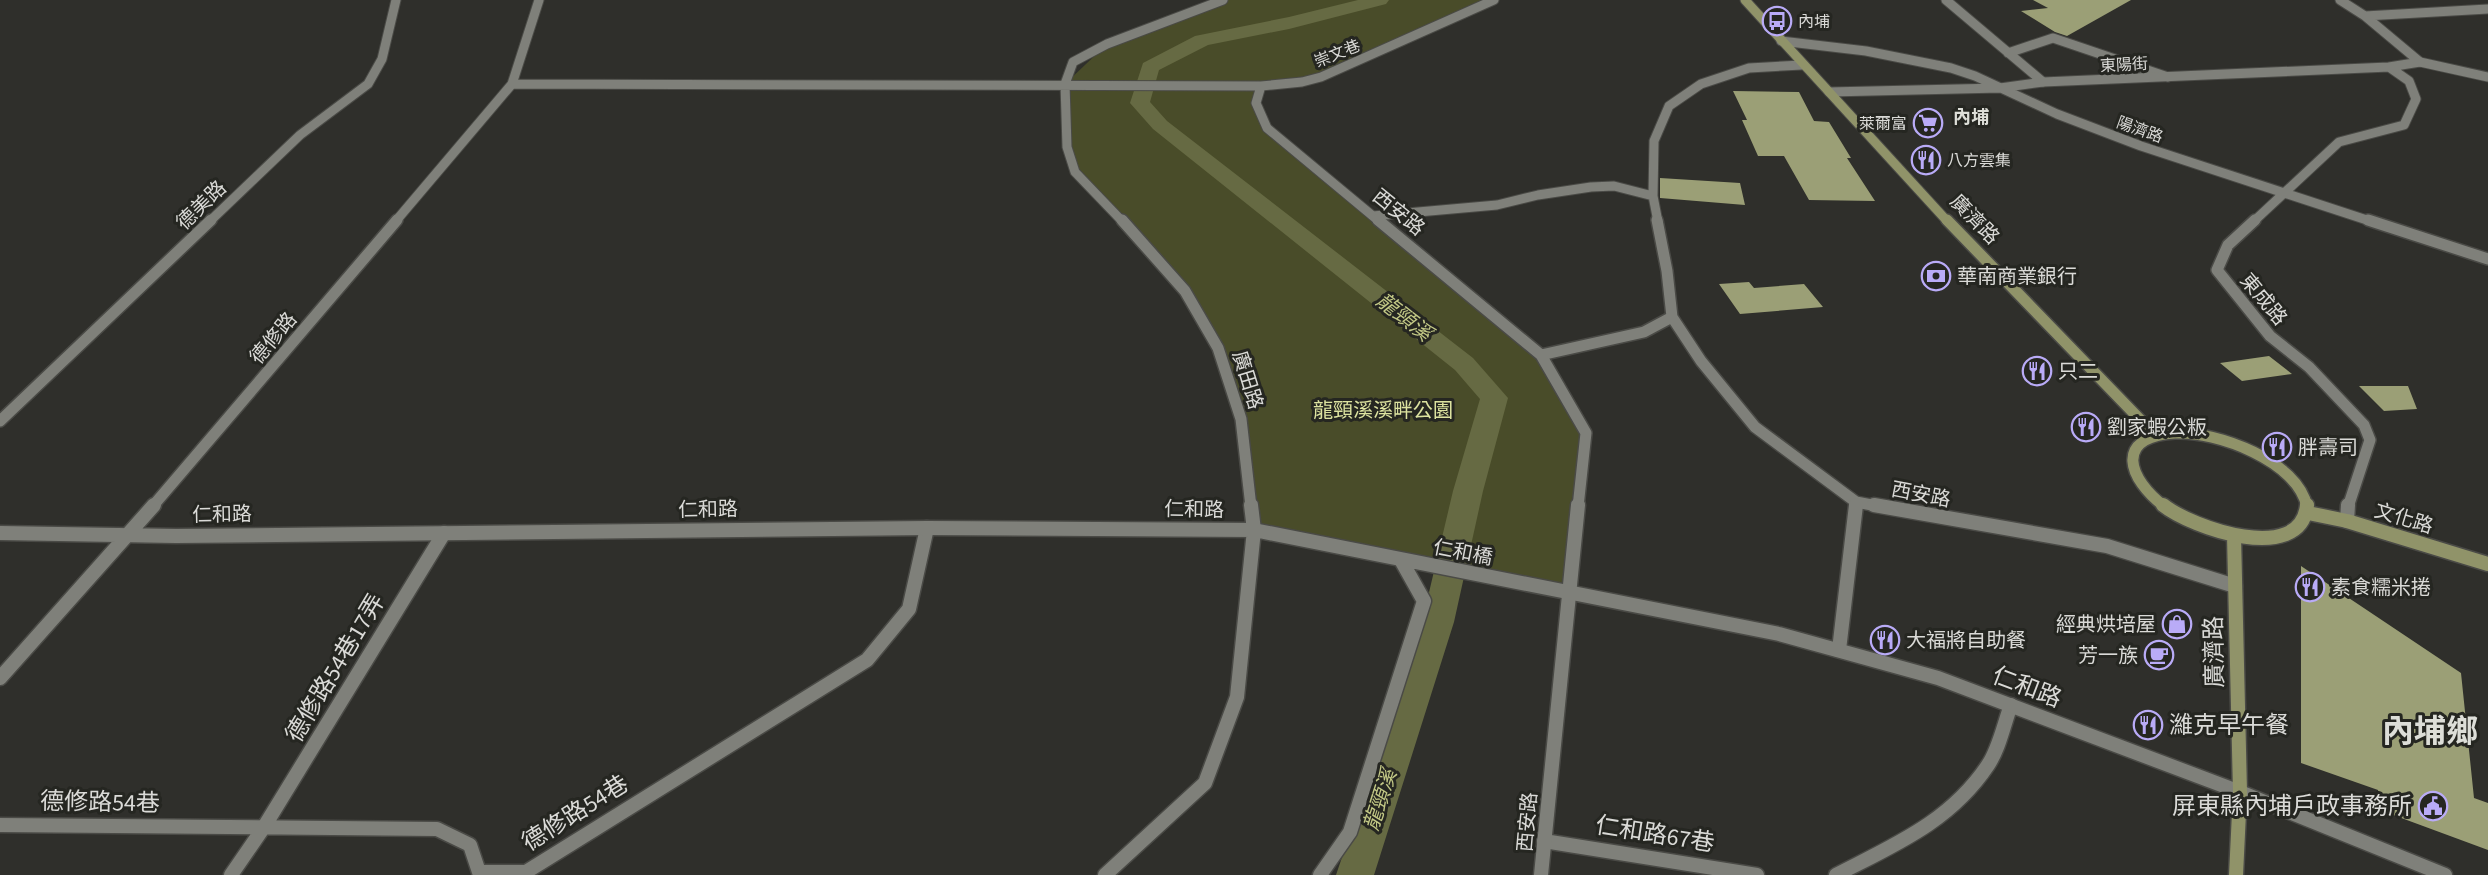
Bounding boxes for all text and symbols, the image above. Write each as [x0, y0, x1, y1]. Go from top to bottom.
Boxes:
bus stop icon: 內埔 [1761, 5, 1793, 37]
place label: 內埔 [1798, 11, 1830, 33]
street label: 崇文巷 [1311, 35, 1364, 73]
street label: 東陽街 [2100, 53, 2149, 77]
district label: 內埔 [1953, 105, 1989, 130]
supermarket icon: 萊爾富 [1912, 107, 1944, 139]
street label: 陽濟路 [2113, 111, 2166, 148]
place label: 萊爾富 [1859, 113, 1907, 135]
restaurant icon: 八方雲集 [1910, 144, 1942, 176]
place label: 八方雲集 [1947, 150, 2011, 172]
street label: 德美路 [170, 175, 233, 237]
street label: 西安路 [1366, 183, 1430, 243]
street label: 廣濟路 [1943, 188, 2005, 251]
bank icon: 華南商業銀行 [1920, 260, 1952, 292]
place label: 華南商業銀行 [1957, 263, 2077, 291]
street label: 東成路 [2233, 268, 2293, 332]
water label: 龍頸溪 [1370, 286, 1440, 350]
street label: 德修路 [244, 307, 304, 371]
street label: 廣田路 [1225, 348, 1269, 413]
restaurant icon: 只二 [2021, 355, 2053, 387]
place label: 只二 [2058, 358, 2098, 386]
park label: 龍頸溪溪畔公園 [1313, 397, 1453, 425]
restaurant icon: 劉家蝦公粄 [2070, 411, 2102, 443]
place label: 劉家蝦公粄 [2107, 414, 2207, 442]
restaurant icon: 胖壽司 [2261, 431, 2293, 463]
place label: 胖壽司 [2298, 434, 2358, 462]
street label: 西安路 [1889, 476, 1953, 514]
street label: 仁和路 [678, 495, 738, 525]
street label: 仁和路 [1164, 495, 1224, 525]
street label: 文化路 [2371, 497, 2436, 541]
street label: 仁和路 [192, 500, 252, 530]
street label: 仁和橋 [1431, 534, 1495, 572]
restaurant icon: 素食糯米捲 [2294, 571, 2326, 603]
place label: 素食糯米捲 [2331, 574, 2431, 602]
street label: 德修路54巷17弄 [277, 587, 394, 749]
shop icon: 經典烘培屋 [2161, 608, 2193, 640]
place label: 經典烘培屋 [2056, 611, 2156, 639]
street label: 廣濟路 [2196, 616, 2233, 688]
restaurant icon: 大福將自助餐 [1869, 624, 1901, 656]
place label: 大福將自助餐 [1906, 627, 2026, 655]
cafe icon: 芳一族 [2143, 639, 2175, 671]
place label: 芳一族 [2078, 642, 2138, 670]
street label: 仁和路 [1987, 658, 2067, 717]
place label: 濰克早午餐 [2169, 708, 2289, 743]
restaurant icon: 濰克早午餐 [2132, 709, 2164, 741]
district label: 內埔鄉 [2382, 709, 2478, 755]
water label: 龍頸溪 [1356, 763, 1405, 835]
street label: 德修路54巷 [515, 767, 635, 860]
street label: 德修路54巷 [40, 784, 160, 821]
place label: 屏東縣內埔戶政事務所 [2172, 789, 2412, 824]
public building icon: 屏東縣內埔戶政事務所 [2417, 790, 2449, 822]
street label: 西安路 [1511, 791, 1545, 853]
street label: 仁和路67巷 [1593, 808, 1717, 861]

